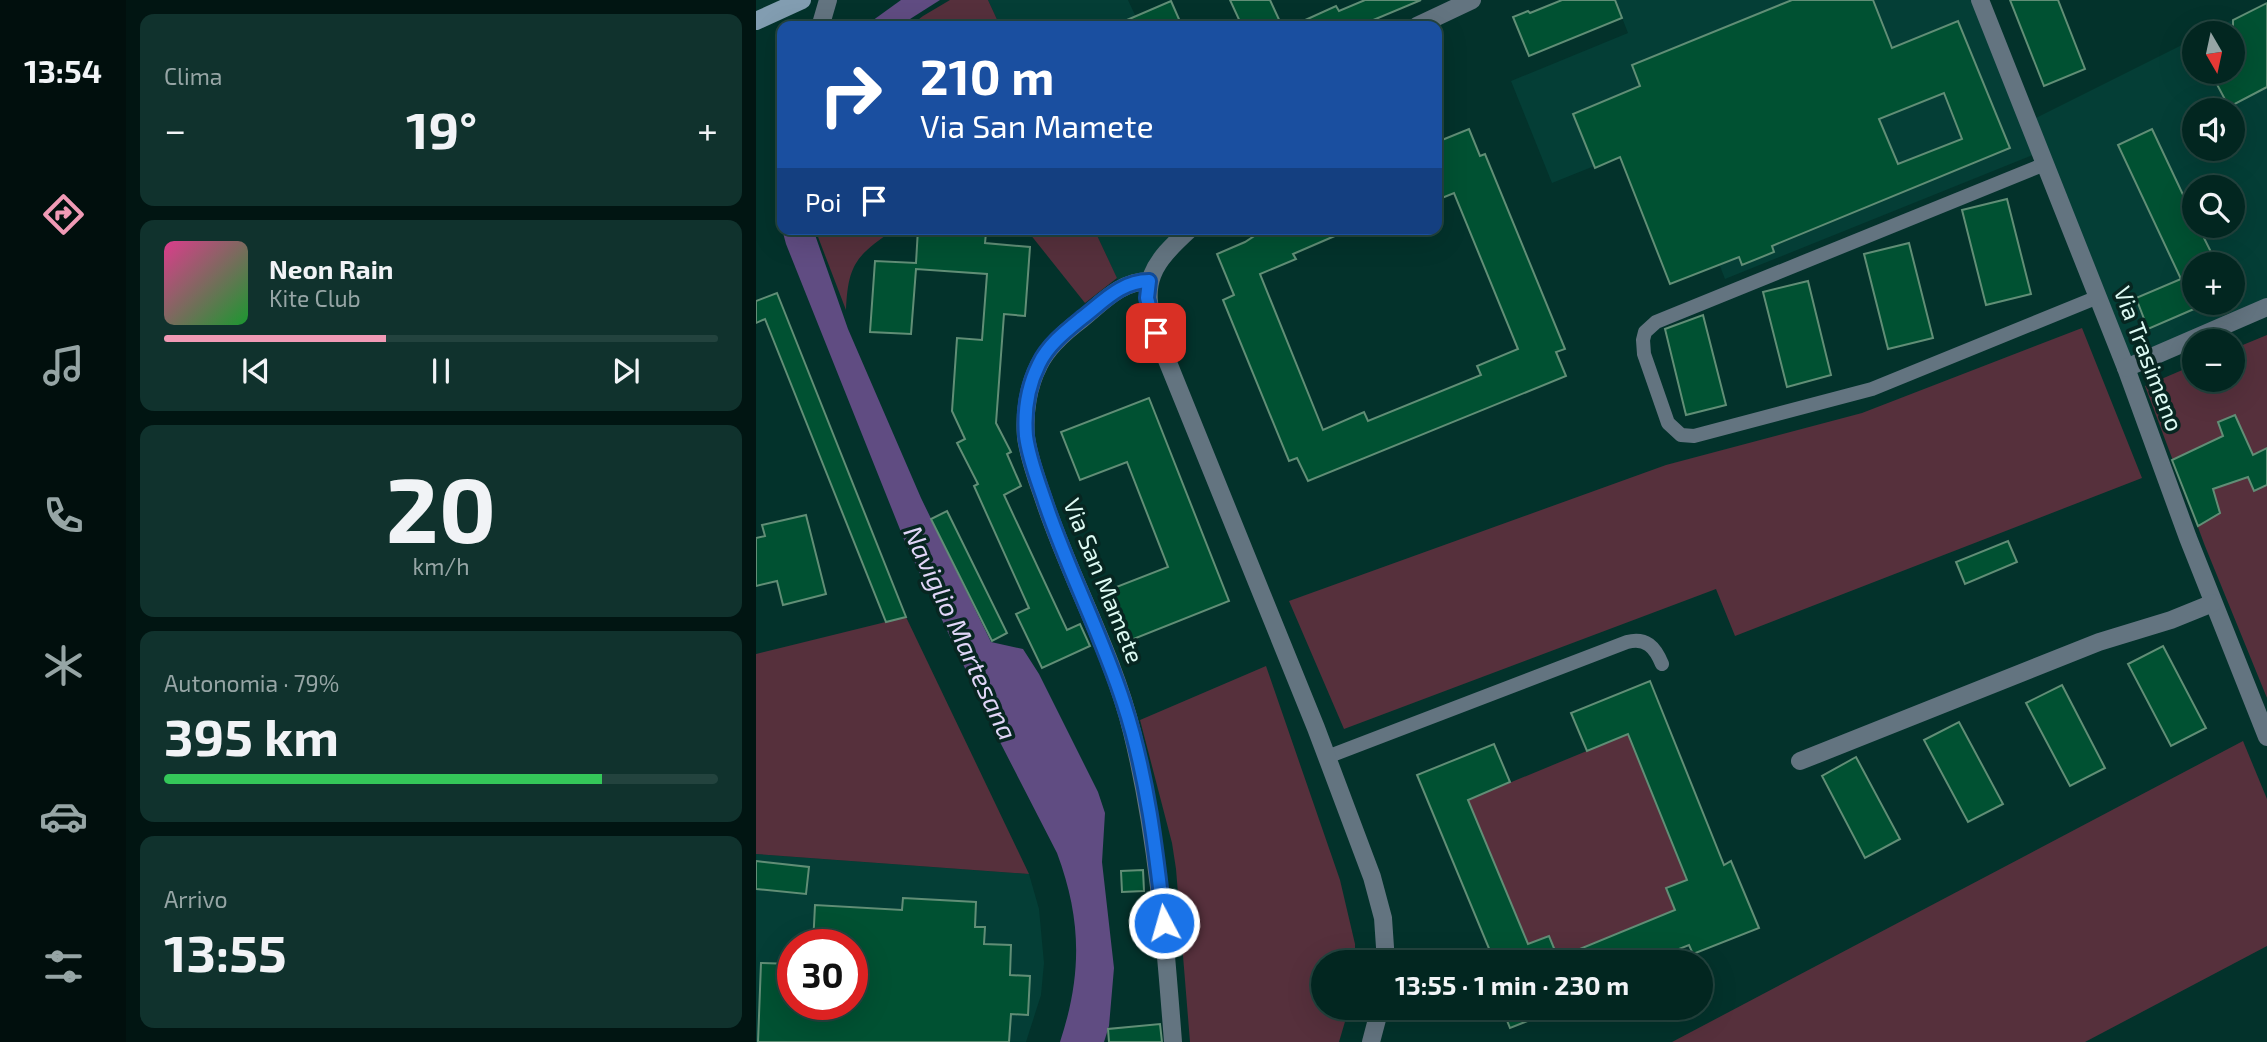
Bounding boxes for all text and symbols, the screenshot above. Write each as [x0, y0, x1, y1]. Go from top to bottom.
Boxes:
north arrow [2182, 21, 2245, 84]
map controls [2182, 21, 2245, 392]
text: 210 m [920, 46, 1054, 105]
icon: right [805, 49, 896, 140]
text: 13:54 [24, 51, 102, 89]
text: Clima [164, 62, 222, 90]
text: 19° [406, 97, 477, 159]
button: sound [2182, 98, 2245, 161]
text: − [164, 106, 186, 152]
text: + [697, 106, 718, 152]
text: Via San Mamete [920, 106, 1154, 144]
button: search [2182, 175, 2245, 238]
icon: arrive [855, 182, 893, 220]
text: Poi [805, 186, 841, 217]
icon: directions [39, 190, 88, 239]
button: + [2182, 252, 2245, 315]
text: Neon Rain [269, 253, 393, 284]
street label: Via Trasimeno [2109, 282, 2190, 435]
text: Kite Club [269, 284, 361, 312]
pin [1126, 303, 1186, 363]
icon: arrive [1137, 314, 1175, 352]
button: − [2182, 329, 2245, 392]
icon: music [39, 341, 88, 390]
icon: previous [237, 352, 275, 390]
icon: pause [422, 352, 460, 390]
icon: next [607, 352, 645, 390]
text: 20 [386, 452, 496, 561]
icon: phone [39, 491, 88, 540]
street label: Via San Mamete [1058, 494, 1151, 667]
water label: Naviglio Martesana [898, 520, 1025, 744]
text: km/h [412, 552, 470, 580]
icon: climate [39, 641, 88, 690]
text: Autonomia · 79% [164, 669, 339, 697]
text: 395 km [164, 704, 339, 766]
icon: car [39, 792, 88, 841]
text: Arrivo [164, 885, 228, 913]
position arrow [1127, 886, 1201, 960]
text: 13:55 [164, 920, 287, 982]
speed limit sign: 30 [777, 929, 868, 1020]
icon: filters [39, 942, 88, 991]
text: 13:55 · 1 min · 230 m [1395, 969, 1629, 1000]

